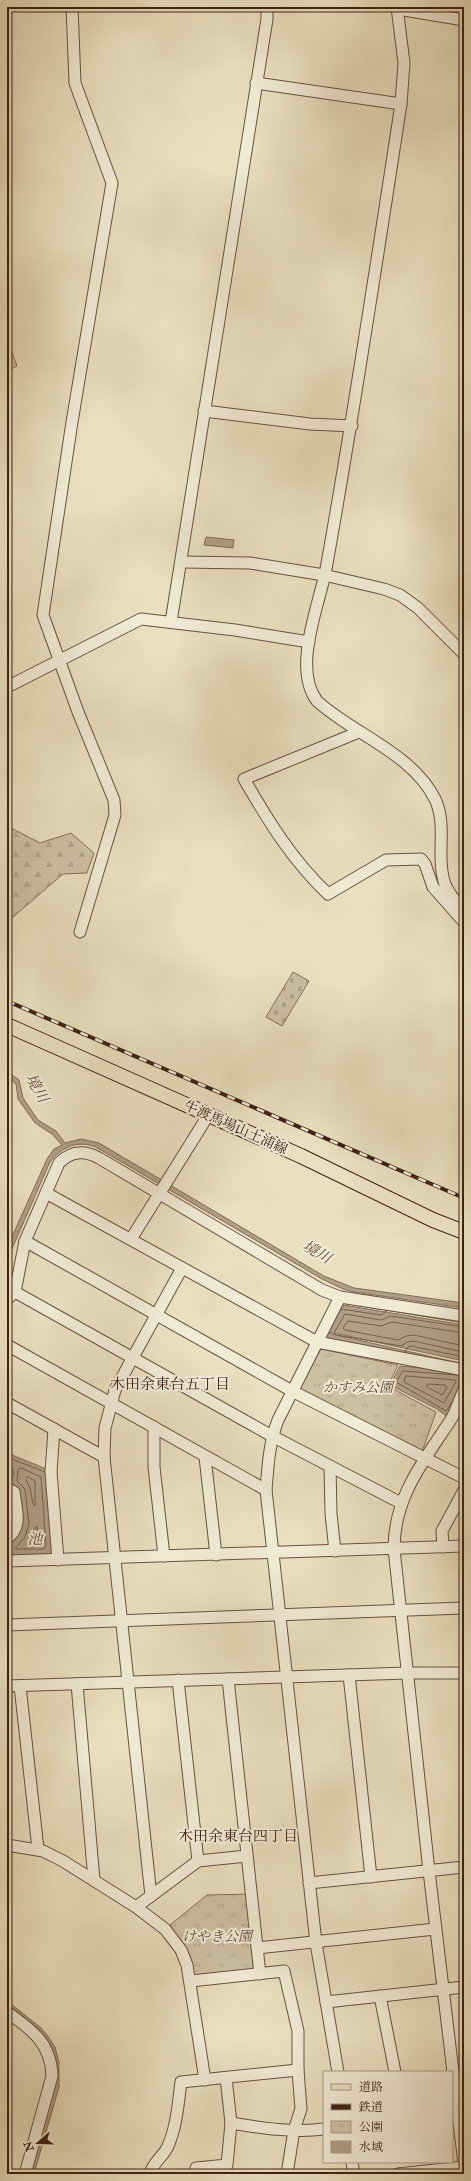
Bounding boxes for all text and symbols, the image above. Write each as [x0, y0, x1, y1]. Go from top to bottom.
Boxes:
water label: 境川 [21, 1071, 53, 1108]
street label: 牛渡馬場山土浦線 [181, 1097, 290, 1158]
water label: 境川 [299, 1237, 336, 1269]
district label: 木田余東台五丁目 [110, 1375, 230, 1394]
park label: かすみ公園 [323, 1379, 395, 1396]
water label: 池 [27, 1530, 44, 1549]
district label: 木田余東台四丁目 [178, 1827, 298, 1846]
park label: けやき公園 [182, 1928, 254, 1945]
legend [323, 2071, 453, 2163]
text: 道路 [359, 2080, 383, 2095]
text: 鉄道 [358, 2100, 383, 2115]
text: 公園 [359, 2120, 383, 2135]
north arrow [18, 2123, 58, 2163]
text: N [21, 2138, 37, 2154]
text: 水域 [359, 2140, 383, 2155]

